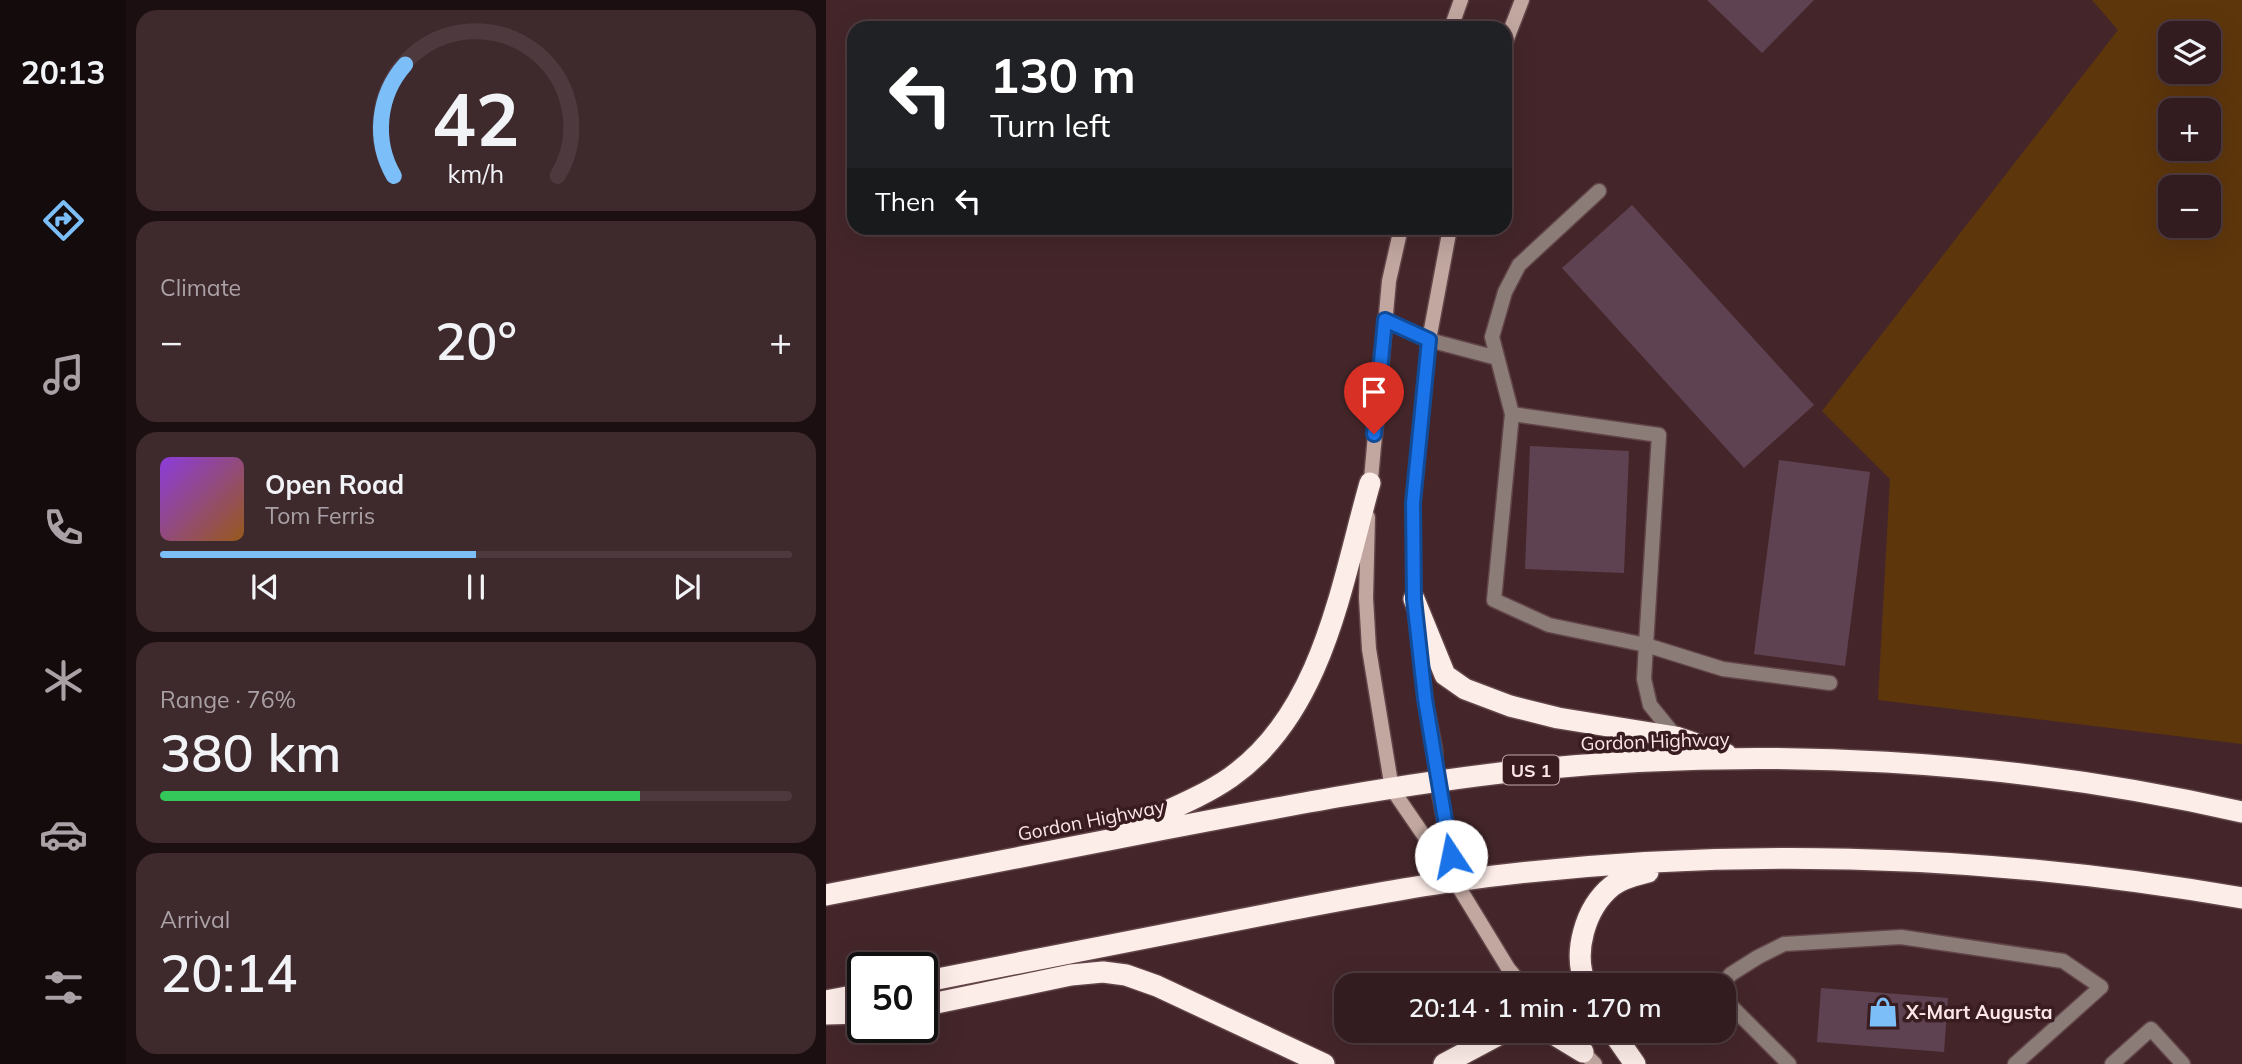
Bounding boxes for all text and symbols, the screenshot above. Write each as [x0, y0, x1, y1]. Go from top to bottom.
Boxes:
map controls [2158, 21, 2221, 238]
button: layers [2158, 21, 2221, 84]
text: 130 m [990, 44, 1136, 105]
icon: left [875, 49, 966, 140]
text: 20:13 [21, 52, 105, 92]
text: 42 [432, 74, 520, 165]
button: + [2158, 98, 2221, 161]
text: Turn left [990, 105, 1110, 145]
text: km/h [448, 158, 504, 189]
button: − [2158, 175, 2221, 238]
icon: left [949, 182, 987, 220]
text: Then [875, 185, 935, 218]
icon: directions [39, 196, 88, 245]
text: Climate [160, 273, 241, 302]
text: 20° [435, 308, 517, 373]
text: − [160, 317, 183, 365]
text: + [769, 317, 792, 365]
icon: music [39, 350, 88, 399]
pin [1344, 362, 1404, 434]
icon: arrive [1355, 373, 1393, 411]
text: Open Road [265, 468, 404, 501]
text: Tom Ferris [265, 501, 375, 530]
icon: phone [39, 503, 88, 552]
icon: previous [246, 568, 284, 606]
icon: pause [457, 568, 495, 606]
icon: next [668, 568, 706, 606]
icon: climate [39, 656, 88, 705]
text: Range · 76% [160, 685, 296, 714]
text: 380 km [160, 720, 341, 785]
street label: Gordon Highway [1580, 726, 1730, 756]
road number: US 1 [1503, 756, 1559, 784]
street label: Gordon Highway [1016, 794, 1166, 846]
icon: car [39, 810, 88, 859]
position arrow [1414, 819, 1488, 893]
text: Arrival [160, 905, 230, 934]
text: 20:14 [160, 940, 297, 1005]
speed limit sign: 50 [847, 952, 938, 1043]
icon: filters [39, 963, 88, 1012]
text: 20:14 · 1 min · 170 m [1408, 991, 1662, 1024]
shop icon: X-Mart Augusta [1866, 995, 1900, 1029]
place label: X-Mart Augusta [1905, 1000, 2052, 1024]

